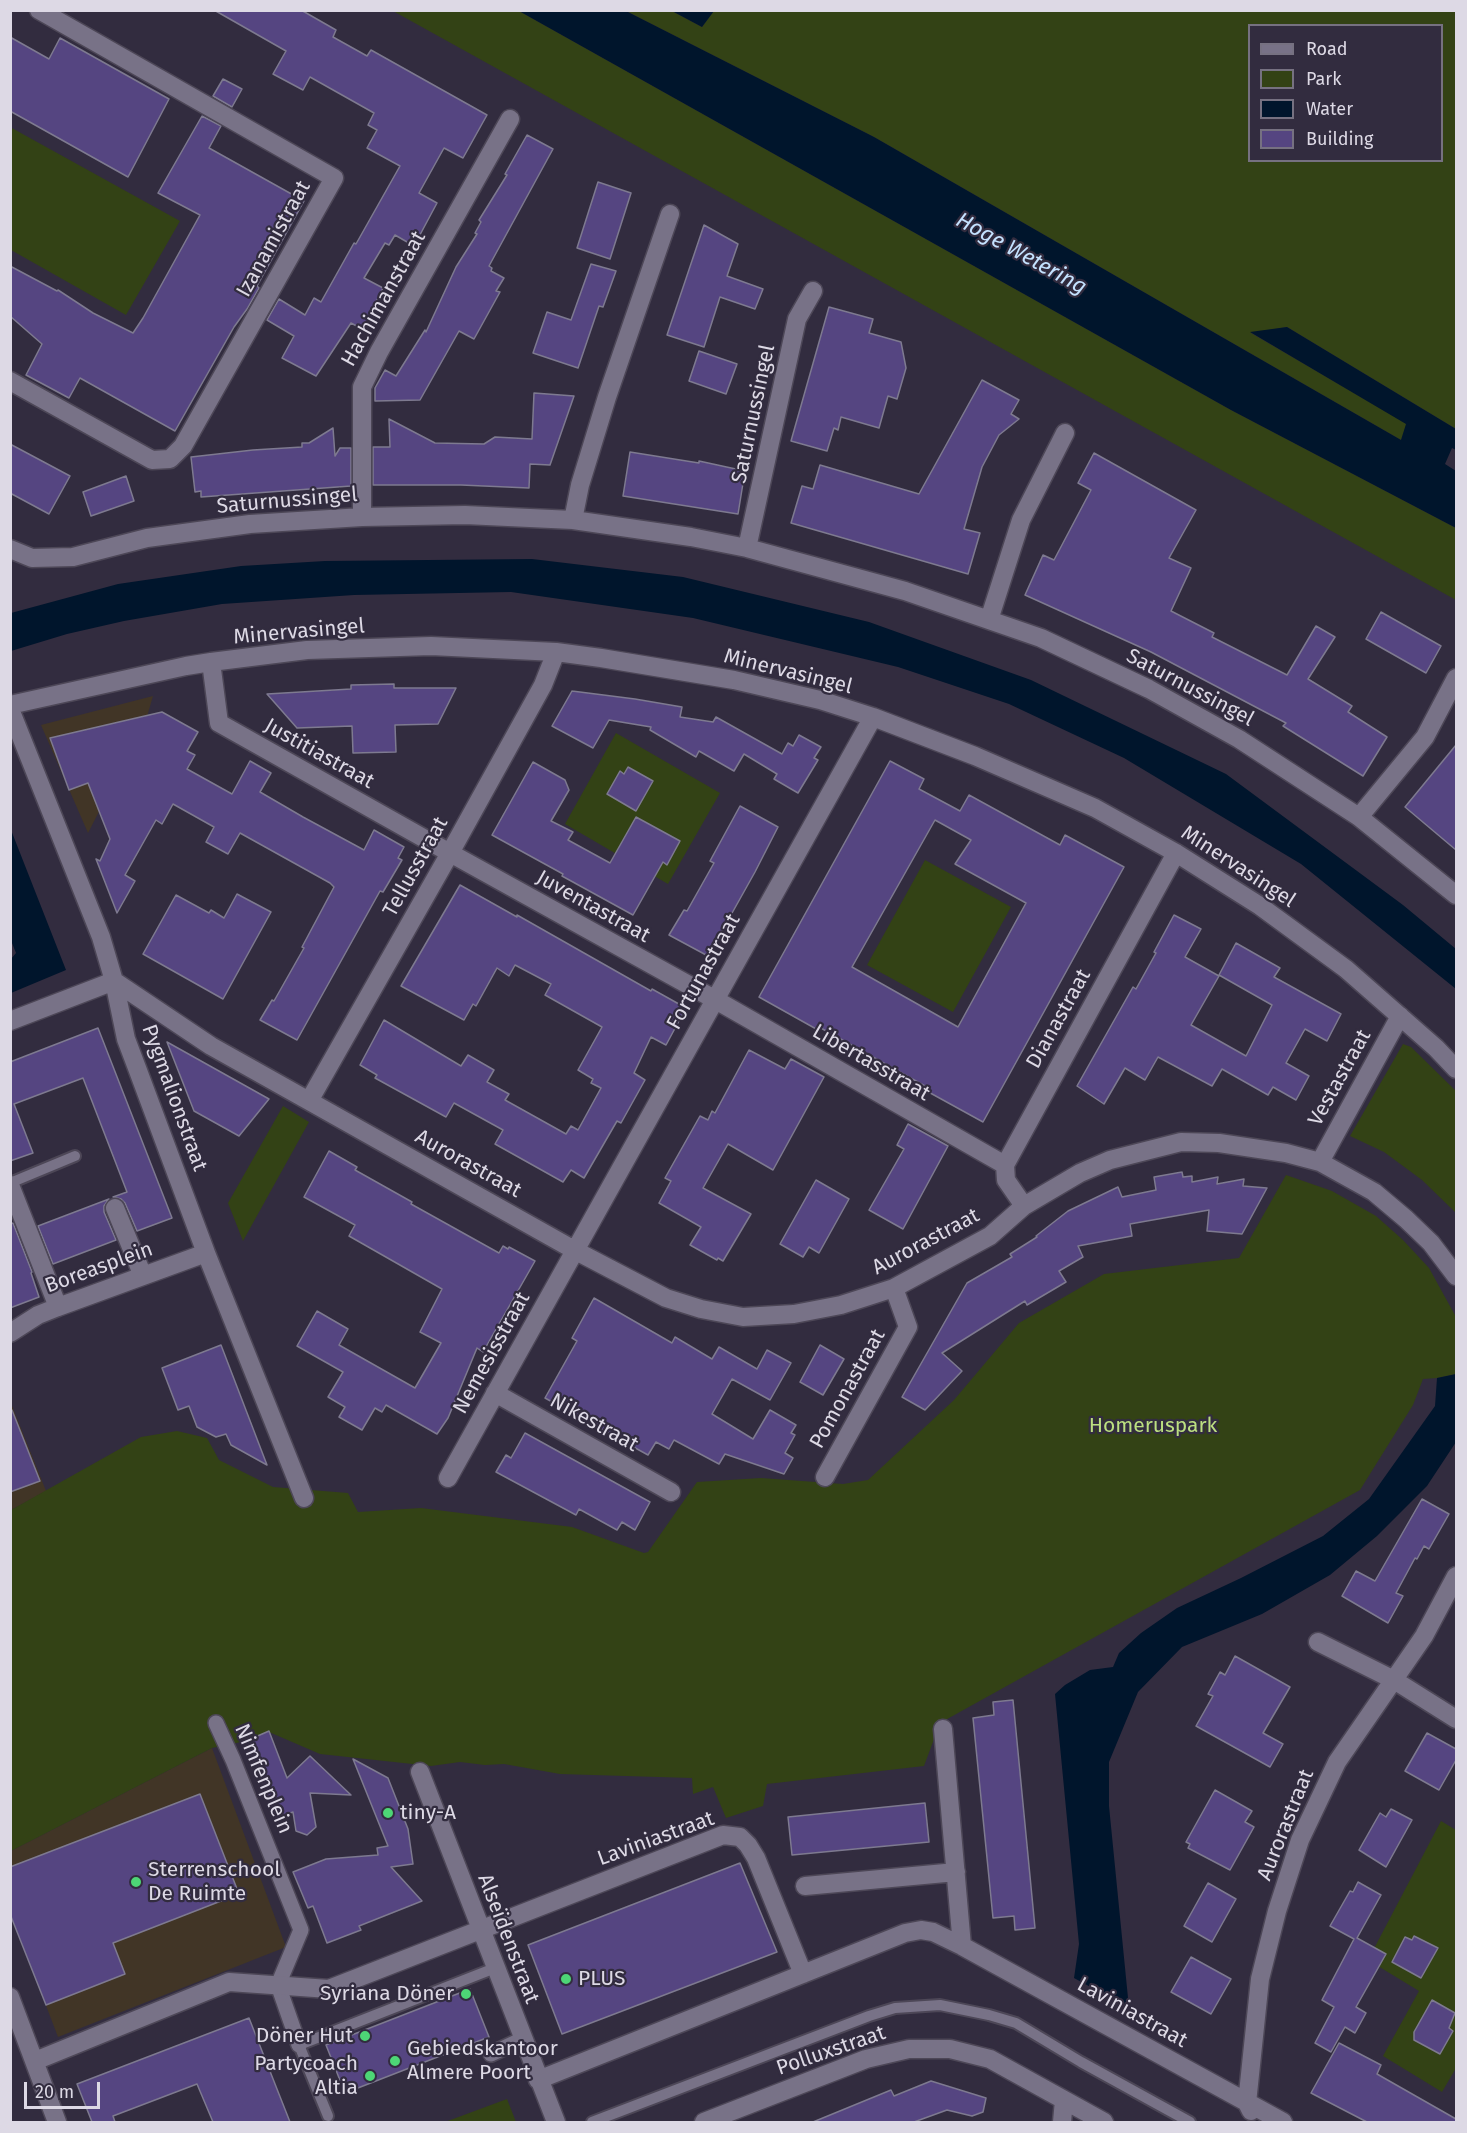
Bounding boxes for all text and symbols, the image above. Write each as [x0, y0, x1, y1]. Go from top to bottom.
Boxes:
legend [1248, 24, 1443, 162]
text: Road [1306, 38, 1348, 60]
text: Park [1306, 68, 1341, 90]
text: Water [1306, 98, 1353, 120]
text: Building [1306, 128, 1373, 150]
street label: Izanamistraat [232, 176, 316, 302]
water label: Hoge Wetering [951, 207, 1091, 301]
street label: Hachimanstraat [336, 227, 432, 371]
street label: Saturnussingel [727, 342, 781, 486]
street label: Saturnussingel [216, 482, 358, 520]
street label: Minervasingel [232, 614, 366, 650]
street label: Minervasingel [721, 644, 855, 700]
street label: Saturnussingel [1122, 644, 1258, 732]
street label: Justitiastraat [260, 713, 378, 795]
street label: Tellusstraat [378, 813, 454, 921]
street label: Minervasingel [1176, 821, 1300, 913]
street label: Juventastraat [532, 865, 654, 949]
street label: Fortunastraat [662, 910, 746, 1034]
street label: Dianastraat [1021, 965, 1097, 1073]
street label: Libertasstraat [808, 1019, 934, 1107]
street label: Pygmalionstraat [136, 1021, 212, 1175]
street label: Vestastraat [1303, 1025, 1377, 1131]
street label: Aurorastraat [410, 1124, 526, 1204]
street label: Aurorastraat [868, 1203, 984, 1281]
street label: Boreasplein [42, 1237, 156, 1299]
street label: Nemesisstraat [448, 1288, 536, 1418]
street label: Pomonastraat [805, 1325, 891, 1453]
street label: Nikestraat [545, 1388, 643, 1458]
park label: Homeruspark [1089, 1413, 1217, 1439]
street label: Nimfenplein [229, 1720, 297, 1838]
street label: Aurorastraat [1252, 1766, 1320, 1884]
place label: tiny-A [400, 1800, 456, 1826]
marker: tiny-A [381, 1806, 395, 1820]
street label: Laviniastraat [594, 1806, 718, 1872]
place label: Sterrenschool De Ruimte [148, 1857, 280, 1907]
street label: Alseïdenstraat [472, 1871, 544, 2007]
marker: Sterrenschool De Ruimte [129, 1875, 143, 1889]
place label: PLUS [578, 1966, 625, 1992]
marker: PLUS [559, 1972, 573, 1986]
street label: Laviniastraat [1072, 1972, 1192, 2054]
place label: Syriana Döner [320, 1981, 454, 2007]
marker: Syriana Döner [459, 1987, 473, 2001]
street label: Polluxstraat [773, 2021, 889, 2081]
place label: Döner Hut [256, 2023, 353, 2049]
marker: Döner Hut [358, 2029, 372, 2043]
place label: Gebiedskantoor Almere Poort [407, 2036, 558, 2086]
place label: Partycoach Altia [254, 2051, 358, 2101]
marker: Gebiedskantoor Almere Poort [388, 2054, 402, 2068]
marker: Partycoach Altia [363, 2069, 377, 2083]
scale bar [27, 2070, 104, 2108]
text: 20 m [35, 2081, 74, 2103]

